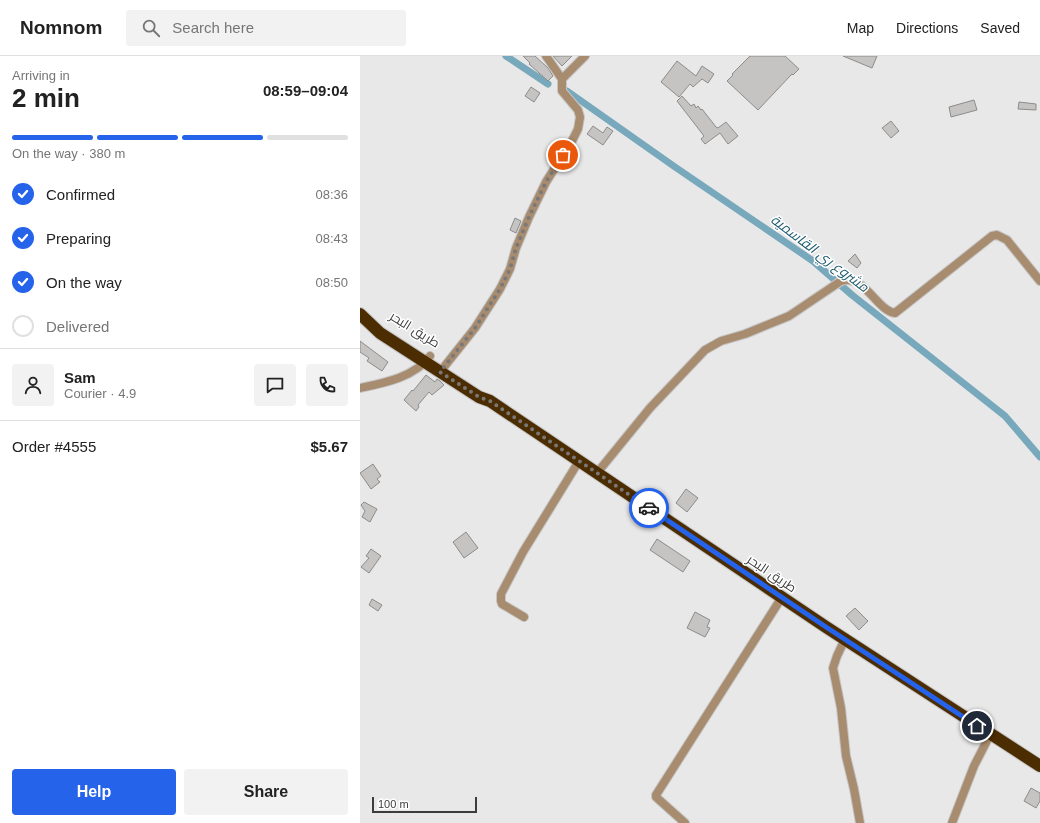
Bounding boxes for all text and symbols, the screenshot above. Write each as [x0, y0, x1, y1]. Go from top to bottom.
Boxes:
search box [126, 10, 406, 46]
text: Nomnom [20, 17, 102, 38]
icon: search [140, 17, 162, 39]
text: Search here [172, 19, 254, 36]
text: Map [847, 20, 874, 36]
text: Directions [896, 20, 958, 36]
text: Saved [980, 20, 1020, 36]
text: Arriving in [12, 68, 70, 83]
text: 08:59–09:04 [263, 82, 348, 99]
text: 2 min [12, 83, 80, 113]
pin [546, 138, 580, 172]
icon: bag [552, 144, 574, 166]
text: On the way · 380 m [12, 146, 125, 161]
icon: check [12, 183, 34, 205]
text: Confirmed [46, 186, 115, 203]
text: 08:36 [315, 187, 348, 202]
water label: مشروع ري القاسمية [766, 211, 873, 299]
icon: check [12, 227, 34, 249]
text: Preparing [46, 230, 111, 247]
text: 08:43 [315, 231, 348, 246]
icon: check [12, 271, 34, 293]
text: On the way [46, 274, 122, 291]
text: 08:50 [315, 275, 348, 290]
street label: طريق البحر [386, 308, 442, 351]
text: Delivered [46, 318, 109, 335]
button: person [12, 364, 54, 406]
button: chat [254, 364, 296, 406]
button: phone [306, 364, 348, 406]
text: Sam [64, 369, 96, 386]
text: Courier · 4.9 [64, 386, 136, 401]
text: Order #4555 [12, 438, 96, 455]
text: $5.67 [310, 438, 348, 455]
courier [629, 488, 669, 528]
icon: car [638, 497, 660, 519]
street label: طريق البحر [744, 551, 799, 595]
pin [960, 709, 994, 743]
icon: home [966, 715, 988, 737]
button: Help [12, 769, 176, 815]
button: Share [184, 769, 348, 815]
scale bar [372, 795, 477, 814]
text: 100 m [378, 798, 409, 810]

